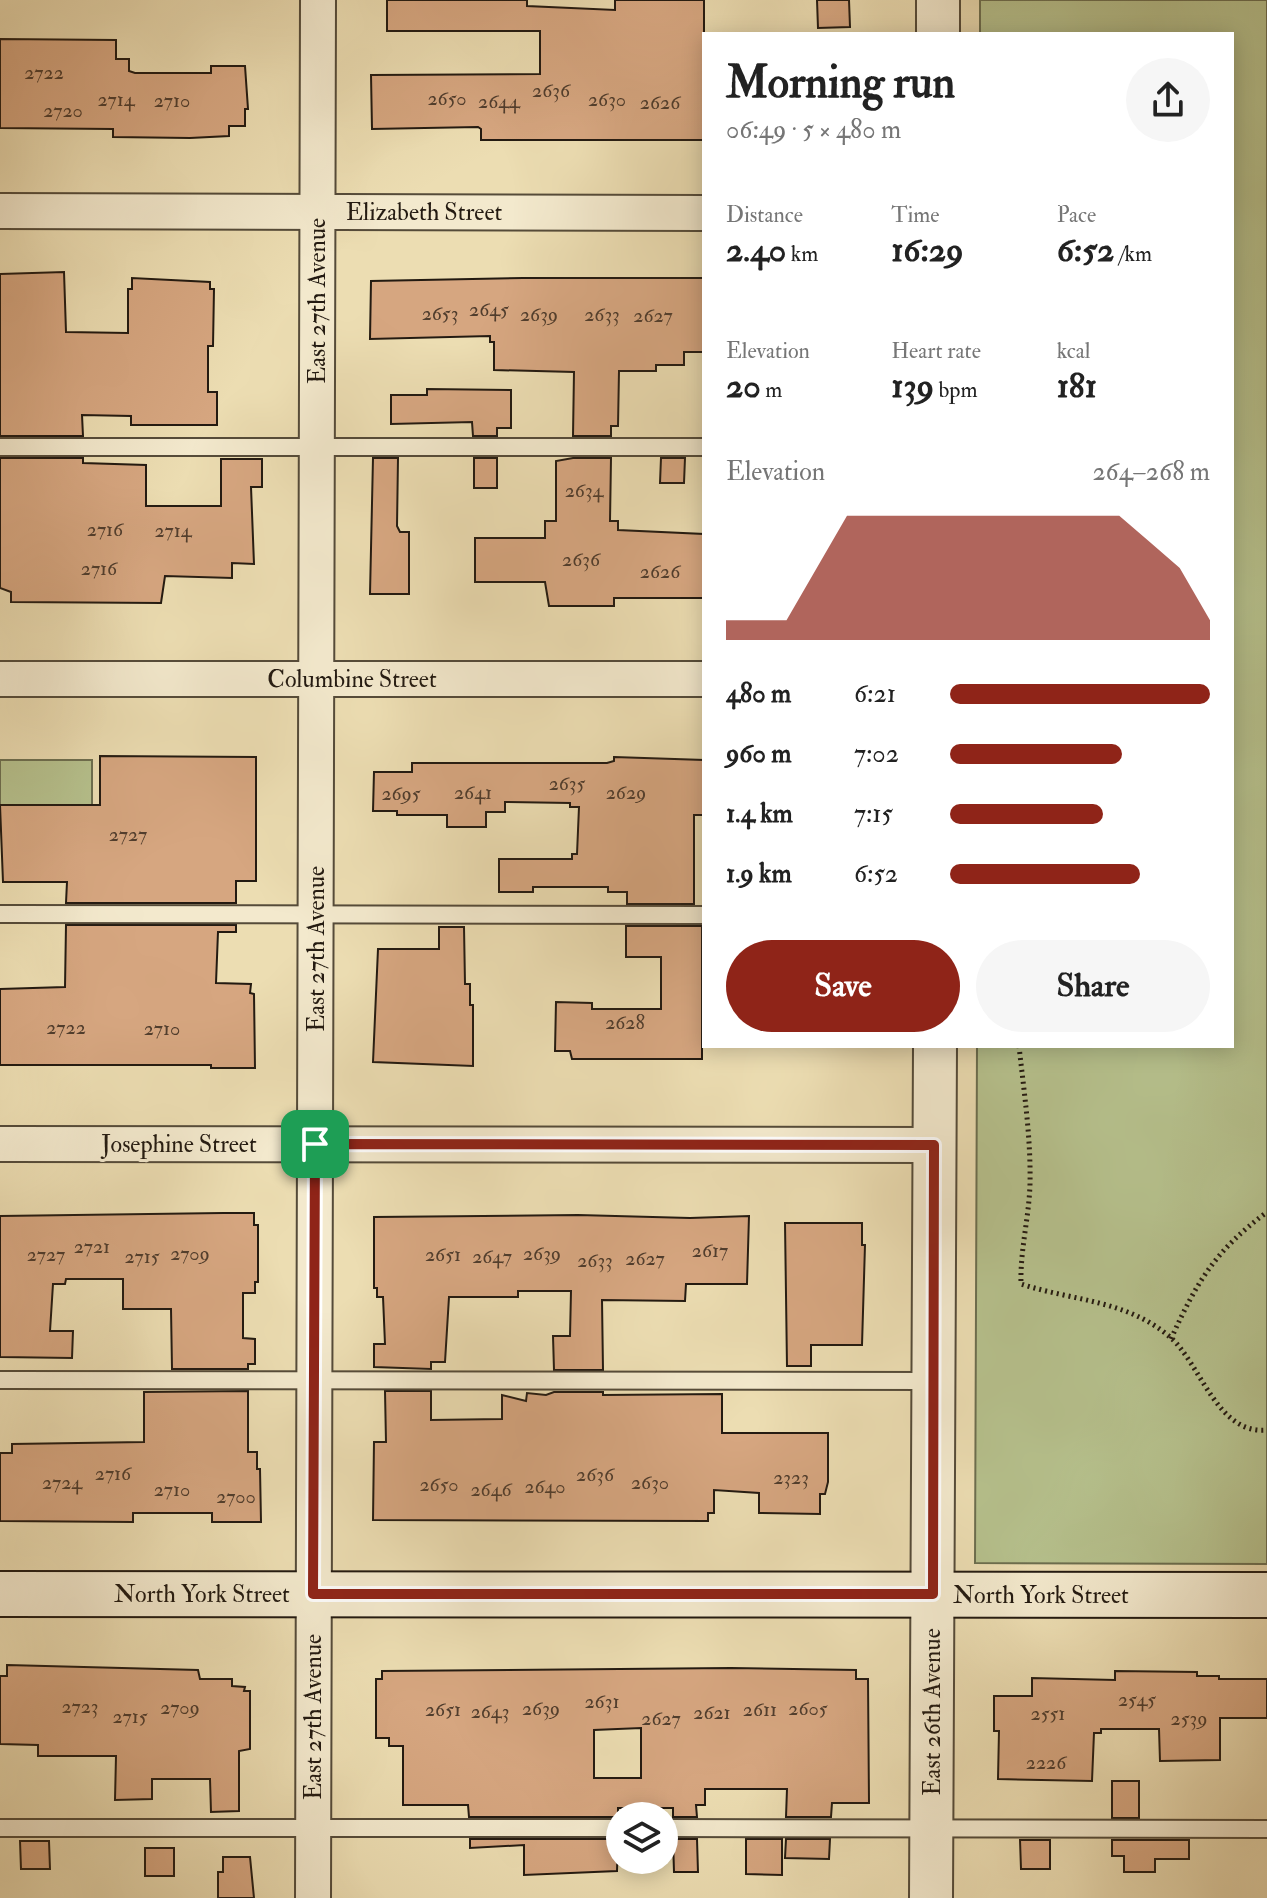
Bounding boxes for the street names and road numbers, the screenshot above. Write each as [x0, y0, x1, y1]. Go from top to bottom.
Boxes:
street label: Elizabeth Street [346, 197, 502, 228]
street label: East 27th Avenue [302, 218, 333, 384]
street label: Columbine Street [267, 664, 437, 695]
street label: East 27th Avenue [301, 866, 332, 1032]
street label: Josephine Street [100, 1129, 257, 1160]
street label: North York Street [114, 1579, 290, 1610]
street label: North York Street [953, 1580, 1129, 1611]
street label: East 26th Avenue [917, 1628, 948, 1796]
street label: East 27th Avenue [298, 1634, 329, 1800]

